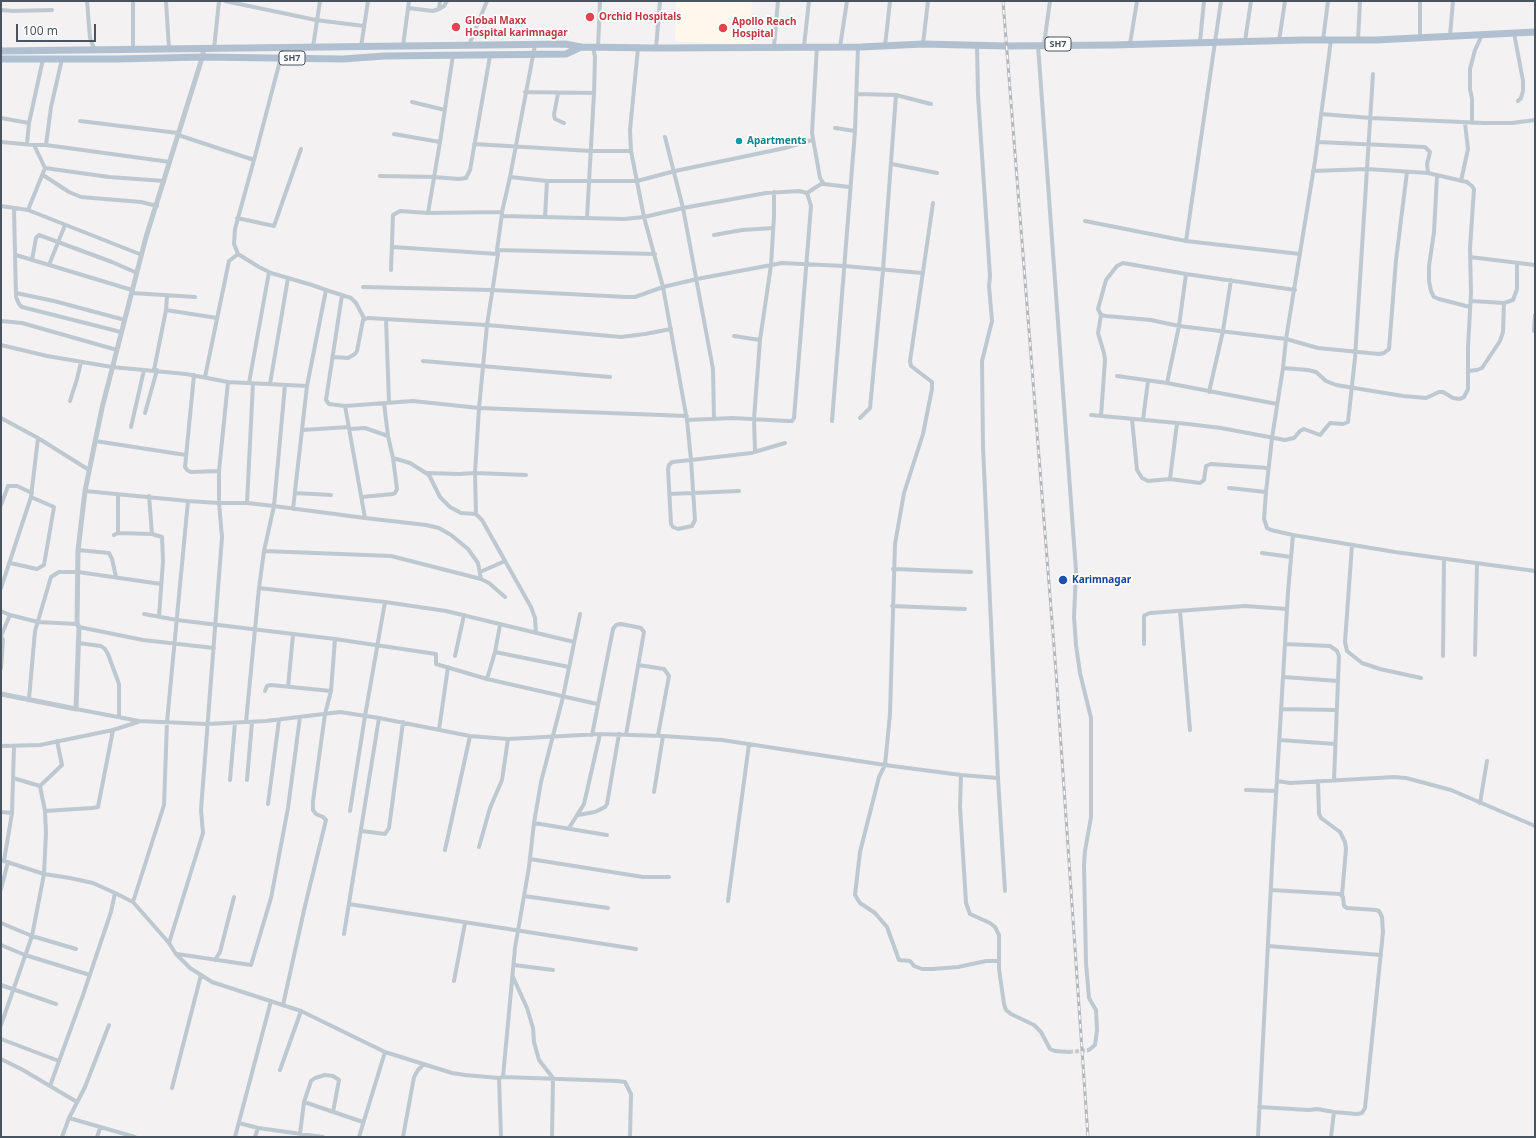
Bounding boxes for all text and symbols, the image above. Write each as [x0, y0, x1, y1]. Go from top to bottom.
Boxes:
marker: Orchid Hospitals [584, 11, 596, 23]
place label: Orchid Hospitals [599, 11, 681, 23]
place label: Global Maxx Hospital karimnagar [465, 15, 568, 38]
scale bar [18, 16, 98, 42]
place label: Apollo Reach Hospital [732, 16, 796, 40]
marker: Global Maxx Hospital karimnagar [450, 21, 462, 33]
text: 100 m [23, 22, 58, 39]
marker: Apollo Reach Hospital [717, 22, 729, 34]
road number: SH7 [1045, 37, 1071, 51]
road number: SH7 [279, 51, 305, 65]
place label: Apartments [747, 135, 807, 147]
marker: Apartments [734, 136, 744, 146]
marker: Karimnagar [1057, 574, 1069, 586]
place label: Karimnagar [1072, 574, 1131, 586]

